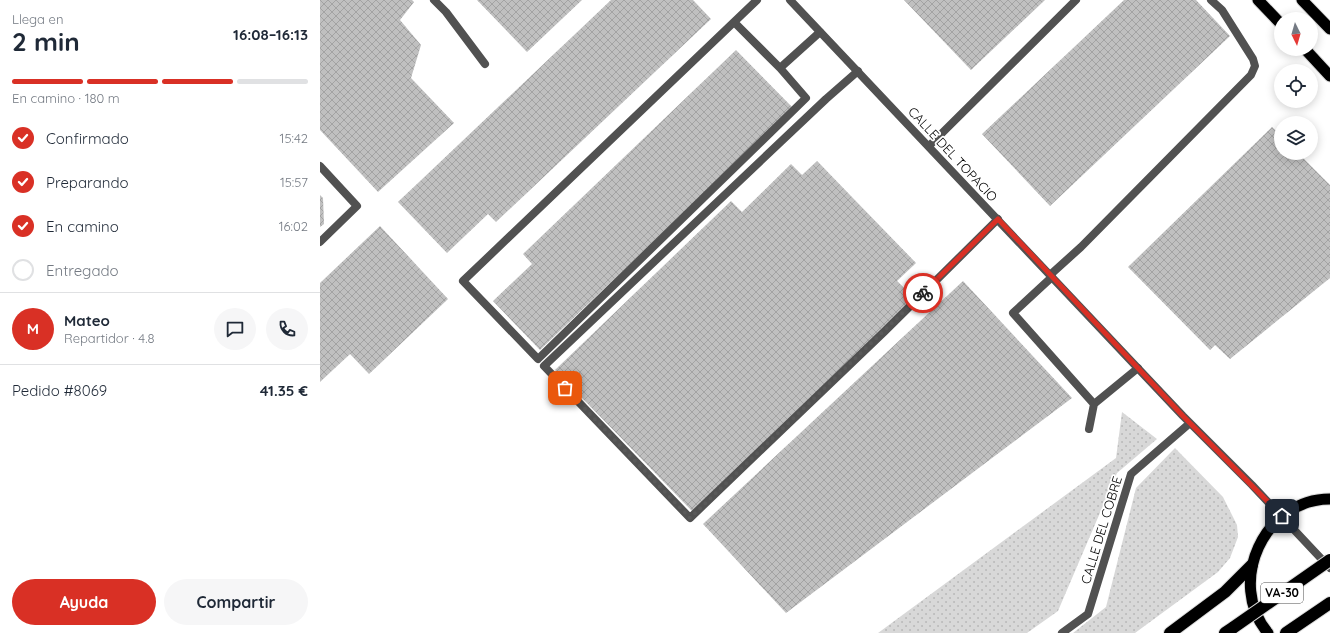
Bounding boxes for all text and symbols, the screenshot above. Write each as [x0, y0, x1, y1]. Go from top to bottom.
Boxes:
text: Llega en [12, 11, 63, 27]
north arrow [1274, 12, 1318, 56]
map controls [1274, 12, 1318, 160]
text: 2 min [12, 25, 80, 58]
text: 16:08–16:13 [233, 25, 308, 44]
button: locate [1274, 64, 1318, 108]
text: En camino · 180 m [12, 90, 120, 106]
street label: CALLE DEL TOPACIO [905, 103, 1001, 205]
button: layers [1274, 116, 1318, 160]
icon: check [12, 127, 34, 149]
text: Confirmado [46, 129, 129, 148]
text: 15:42 [280, 130, 308, 146]
icon: check [12, 171, 34, 193]
text: Preparando [46, 173, 129, 192]
text: 15:57 [280, 174, 308, 190]
icon: check [12, 215, 34, 237]
text: En camino [46, 217, 119, 236]
text: 16:02 [279, 218, 308, 234]
text: Entregado [46, 261, 119, 280]
courier [903, 273, 943, 313]
icon: bike [912, 282, 934, 304]
button: chat [214, 308, 256, 350]
button: phone [266, 308, 308, 350]
text: Mateo [64, 311, 110, 330]
text: M [27, 319, 39, 338]
text: Repartidor · 4.8 [64, 330, 155, 346]
pin [548, 371, 582, 405]
icon: bag [554, 377, 576, 399]
text: Pedido #8069 [12, 381, 107, 400]
text: 41.35 € [260, 381, 308, 400]
street label: CALLE DEL COBRE [1077, 474, 1125, 586]
pin [1265, 499, 1299, 533]
icon: home [1271, 505, 1293, 527]
button: Ayuda [12, 579, 156, 625]
button: Compartir [164, 579, 308, 625]
road number: VA-30 [1261, 583, 1303, 603]

